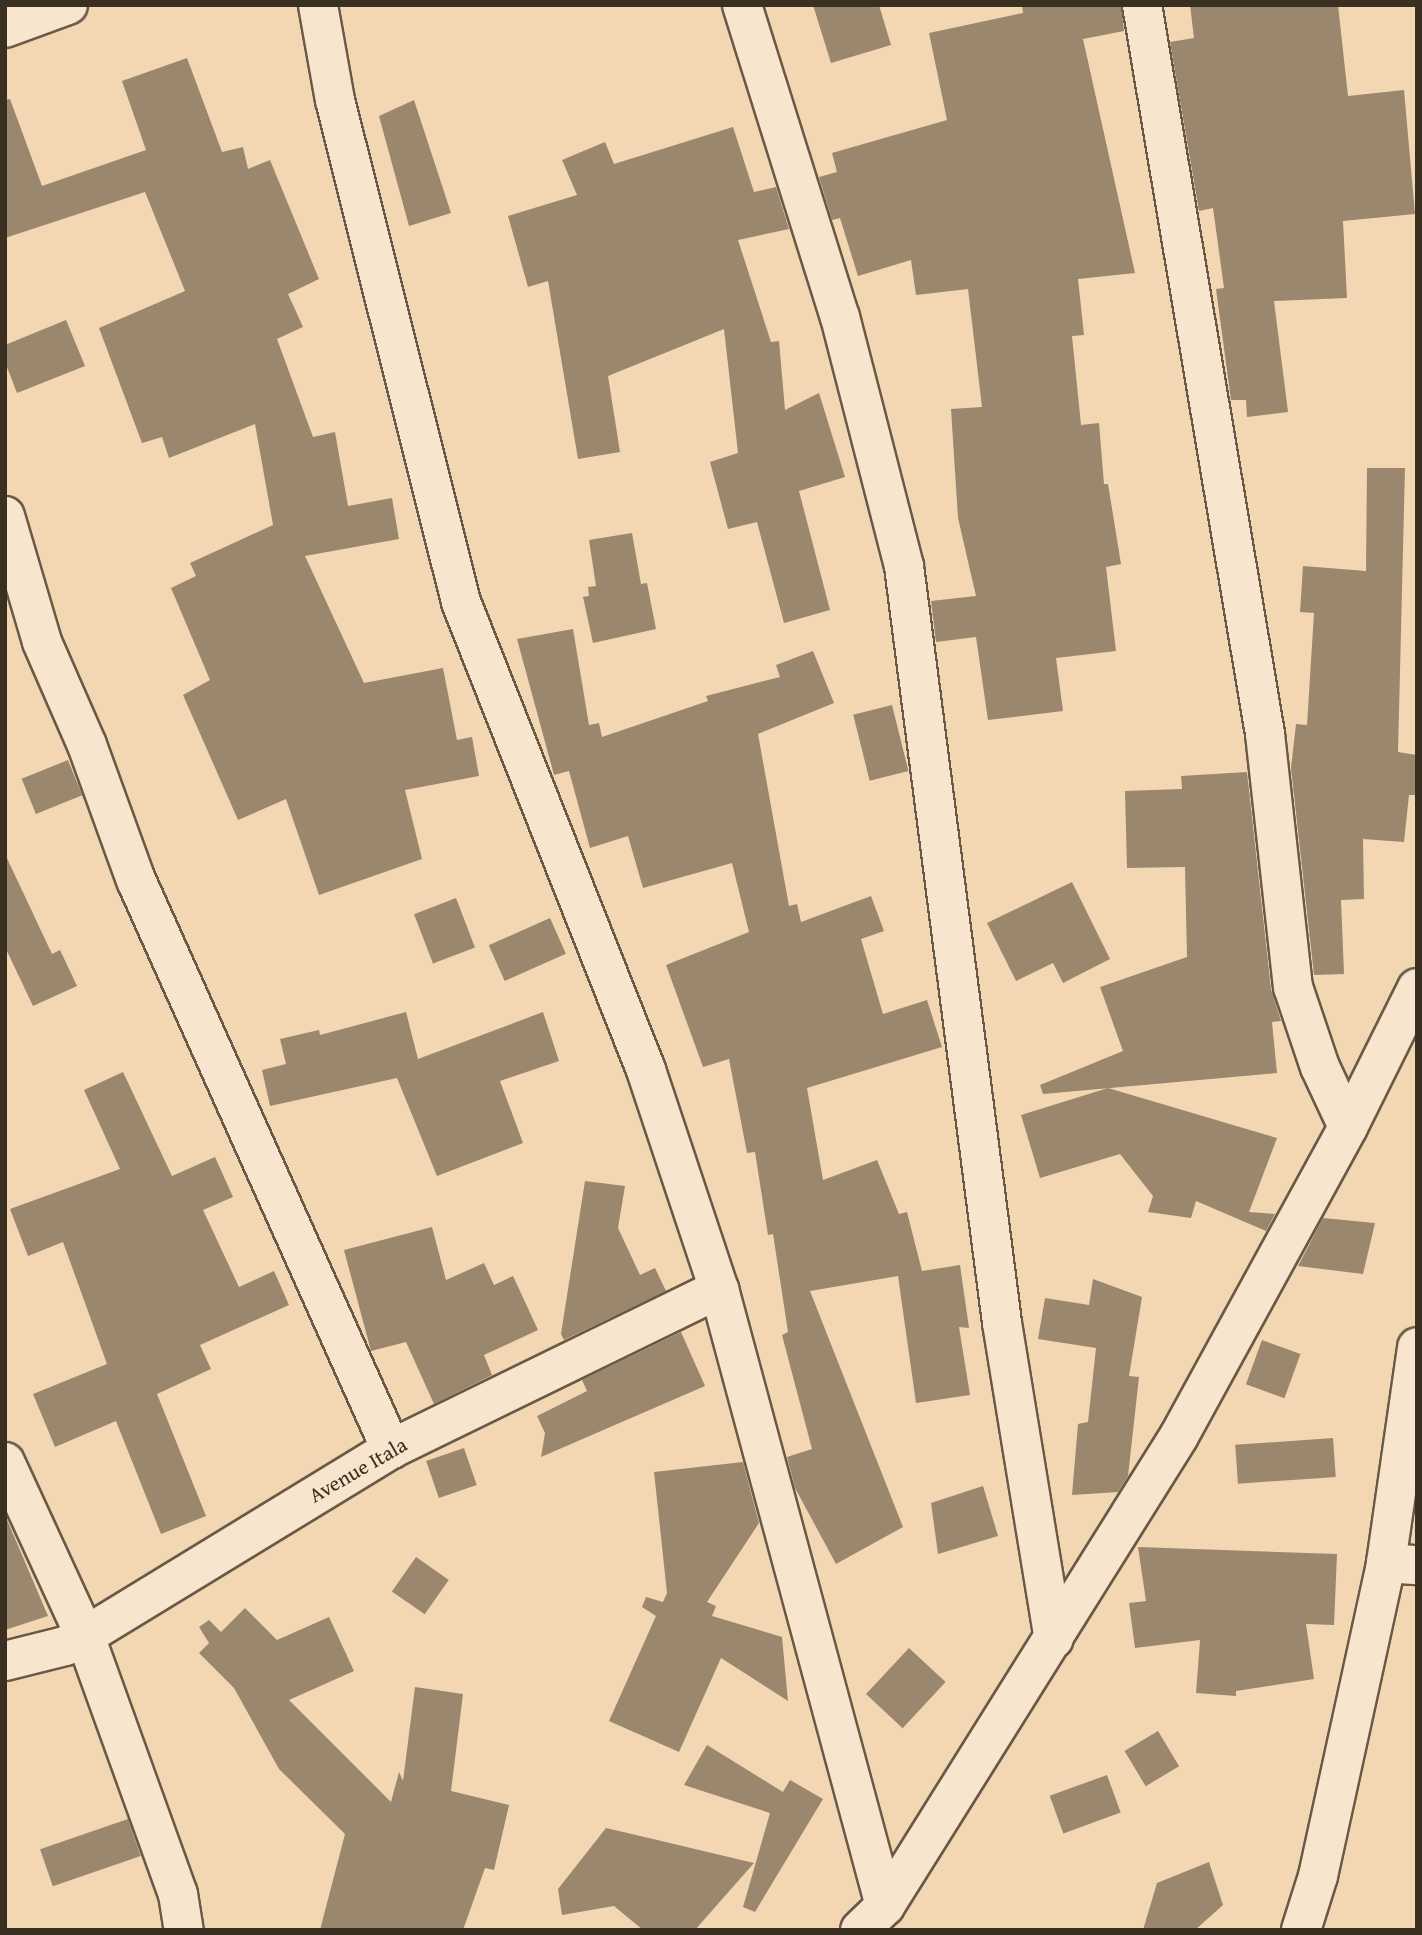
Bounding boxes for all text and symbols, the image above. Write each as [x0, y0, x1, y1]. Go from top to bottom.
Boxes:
street label: Avenue Itala [305, 1432, 411, 1508]

